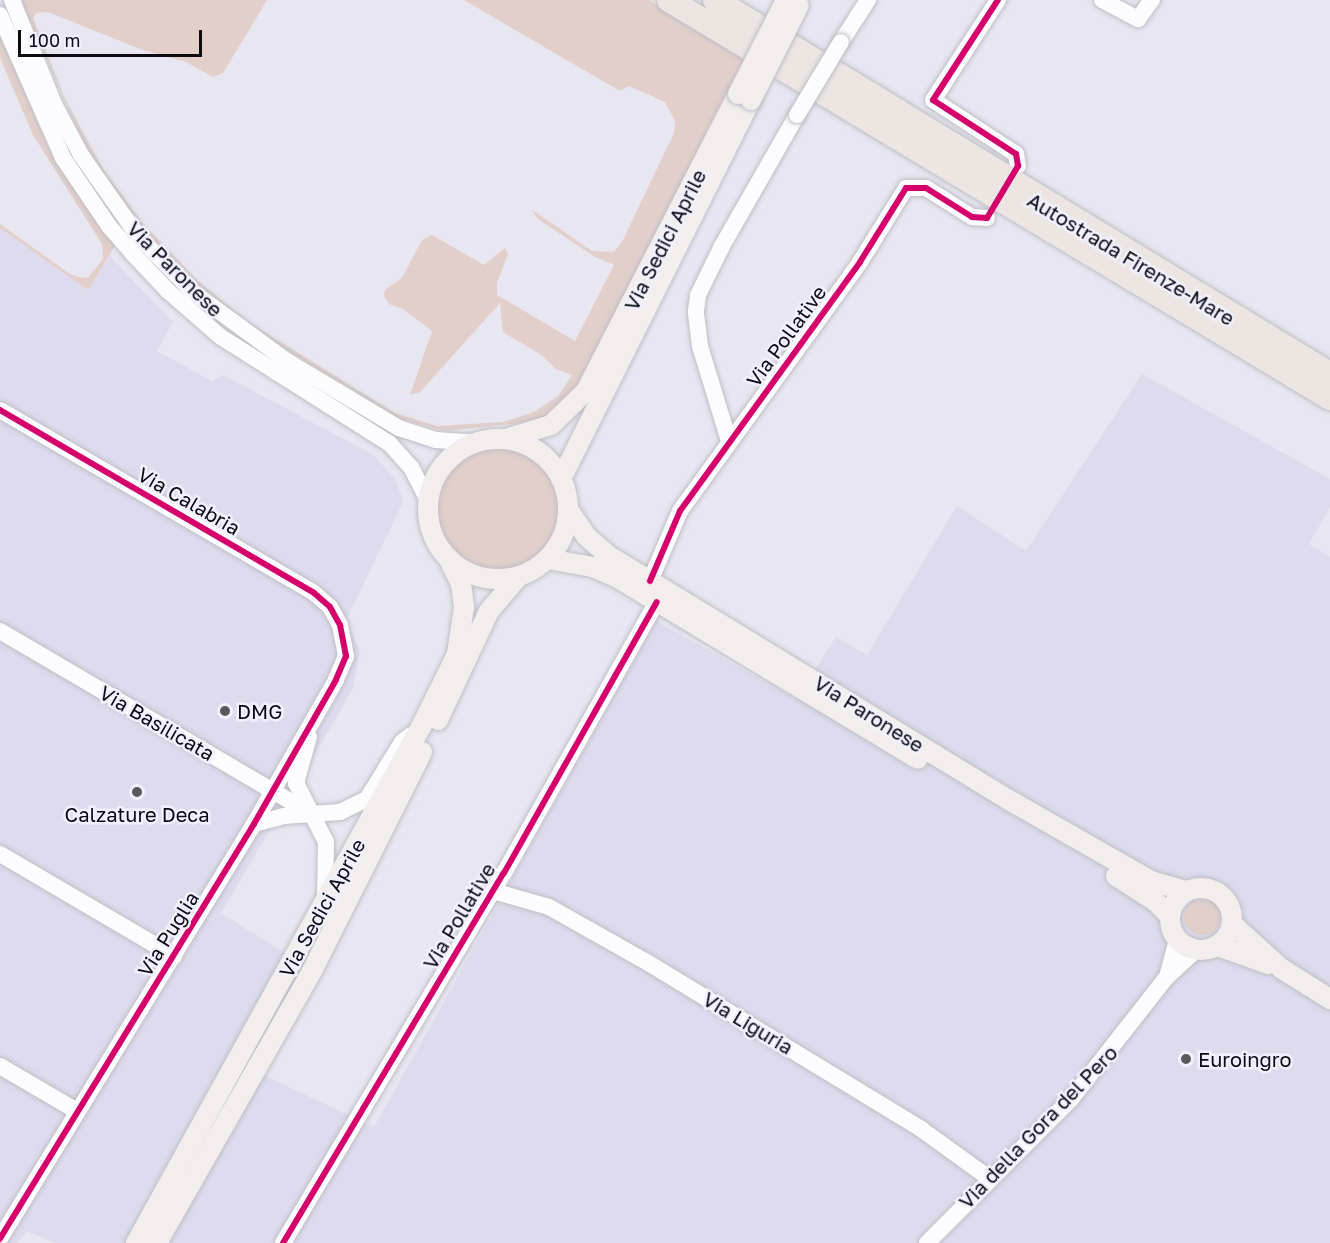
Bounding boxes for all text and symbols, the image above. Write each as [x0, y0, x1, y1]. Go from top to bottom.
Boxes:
scale bar [21, 18, 206, 56]
text: 100 m [29, 29, 80, 51]
street label: Via Sedici Aprile [619, 165, 711, 315]
street label: Autostrada Firenze-Mare [1023, 188, 1239, 330]
street label: Via Paronese [122, 216, 228, 322]
street label: Via Pollative [741, 281, 831, 391]
street label: Via Calabria [133, 462, 245, 540]
street label: Via Paronese [810, 671, 928, 757]
street label: Via Basilicata [95, 680, 219, 766]
place label: DMG [237, 699, 282, 723]
marker: DMG [218, 704, 232, 718]
marker: Calzature Deca [130, 785, 144, 799]
place label: Calzature Deca [65, 802, 209, 826]
street label: Via Sedici Aprile [274, 834, 370, 982]
street label: Via Pollative [418, 859, 500, 973]
street label: Via Puglia [132, 887, 204, 981]
street label: Via Liguria [699, 987, 797, 1059]
street label: Via della Gora del Pero [954, 1040, 1122, 1214]
place label: Euroingro [1198, 1047, 1291, 1071]
marker: Euroingro [1179, 1052, 1193, 1066]

